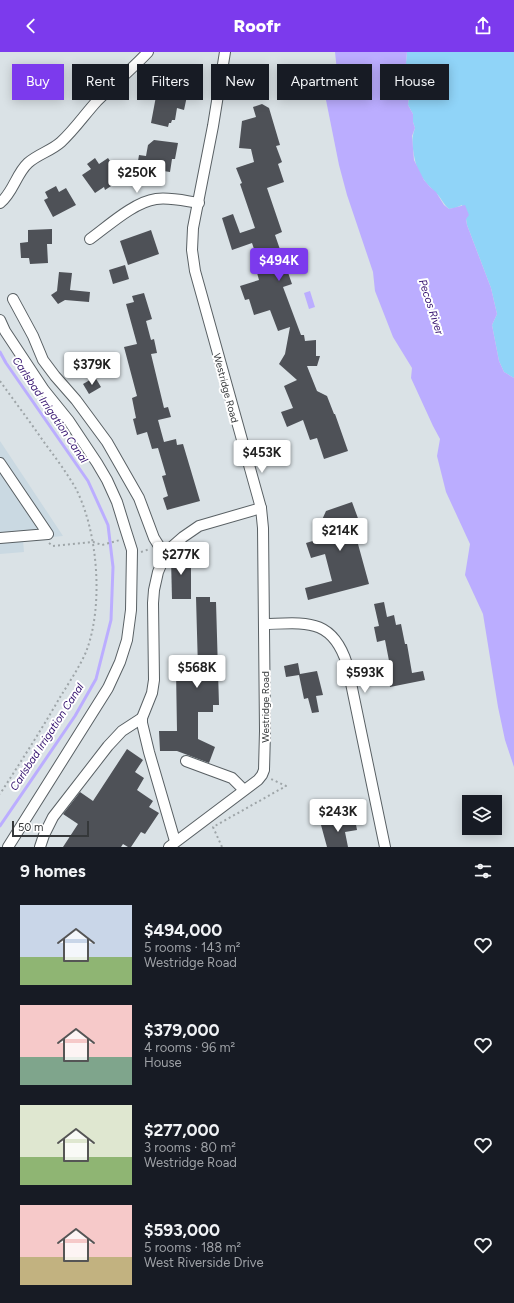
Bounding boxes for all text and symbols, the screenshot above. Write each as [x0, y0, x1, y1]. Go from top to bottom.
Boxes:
icon: back [20, 15, 42, 37]
text: Roofr [233, 15, 281, 37]
icon: share [472, 15, 494, 37]
chip: Buy [12, 64, 64, 100]
chip: Rent [72, 64, 129, 100]
chip: Filters [137, 64, 203, 100]
chip: New [211, 64, 269, 100]
chip: Apartment [277, 64, 372, 100]
chip: House [380, 64, 449, 100]
pin: $250K [109, 160, 165, 194]
text: $250K [117, 165, 157, 180]
pin: $494K [251, 248, 307, 282]
text: $494K [259, 253, 299, 268]
water label: Pecos River [416, 278, 446, 337]
pin: $379K [64, 352, 120, 386]
street label: Westridge Road [210, 352, 242, 424]
water label: Carlsbad Irrigation Canal [10, 354, 91, 466]
text: $379K [73, 357, 111, 372]
pin: $453K [234, 440, 290, 474]
text: $453K [243, 445, 281, 460]
pin: $214K [312, 518, 368, 552]
text: $214K [321, 523, 359, 538]
pin: $277K [153, 542, 209, 576]
text: $277K [162, 547, 200, 562]
pin: $568K [169, 655, 225, 689]
text: $568K [178, 660, 216, 675]
pin: $593K [337, 660, 393, 694]
text: $593K [346, 665, 384, 680]
street label: Westridge Road [259, 671, 272, 743]
water label: Carlsbad Irrigation Canal [7, 680, 87, 793]
map controls [462, 795, 502, 835]
button: layers [462, 795, 502, 835]
pin: $243K [310, 799, 366, 833]
text: $243K [319, 804, 357, 819]
scale bar [12, 819, 89, 838]
text: 50 m [18, 821, 43, 834]
icon: filters [472, 860, 494, 882]
text: 9 homes [20, 861, 86, 881]
text: $494,000 [144, 920, 222, 940]
icon: home [52, 921, 100, 969]
icon: heart [472, 934, 494, 956]
text: 5 rooms · 143 m² [144, 940, 241, 955]
text: Westridge Road [144, 955, 237, 970]
text: $379,000 [144, 1020, 220, 1040]
icon: home [52, 1021, 100, 1069]
icon: heart [472, 1034, 494, 1056]
text: 4 rooms · 96 m² [144, 1040, 235, 1055]
text: House [144, 1055, 182, 1070]
text: $277,000 [144, 1120, 220, 1140]
icon: home [52, 1121, 100, 1169]
icon: heart [472, 1134, 494, 1156]
text: 3 rooms · 80 m² [144, 1140, 236, 1155]
text: Westridge Road [144, 1155, 237, 1170]
text: $593,000 [144, 1220, 220, 1240]
icon: home [52, 1221, 100, 1269]
icon: heart [472, 1234, 494, 1256]
text: 5 rooms · 188 m² [144, 1240, 241, 1255]
text: West Riverside Drive [144, 1255, 264, 1270]

